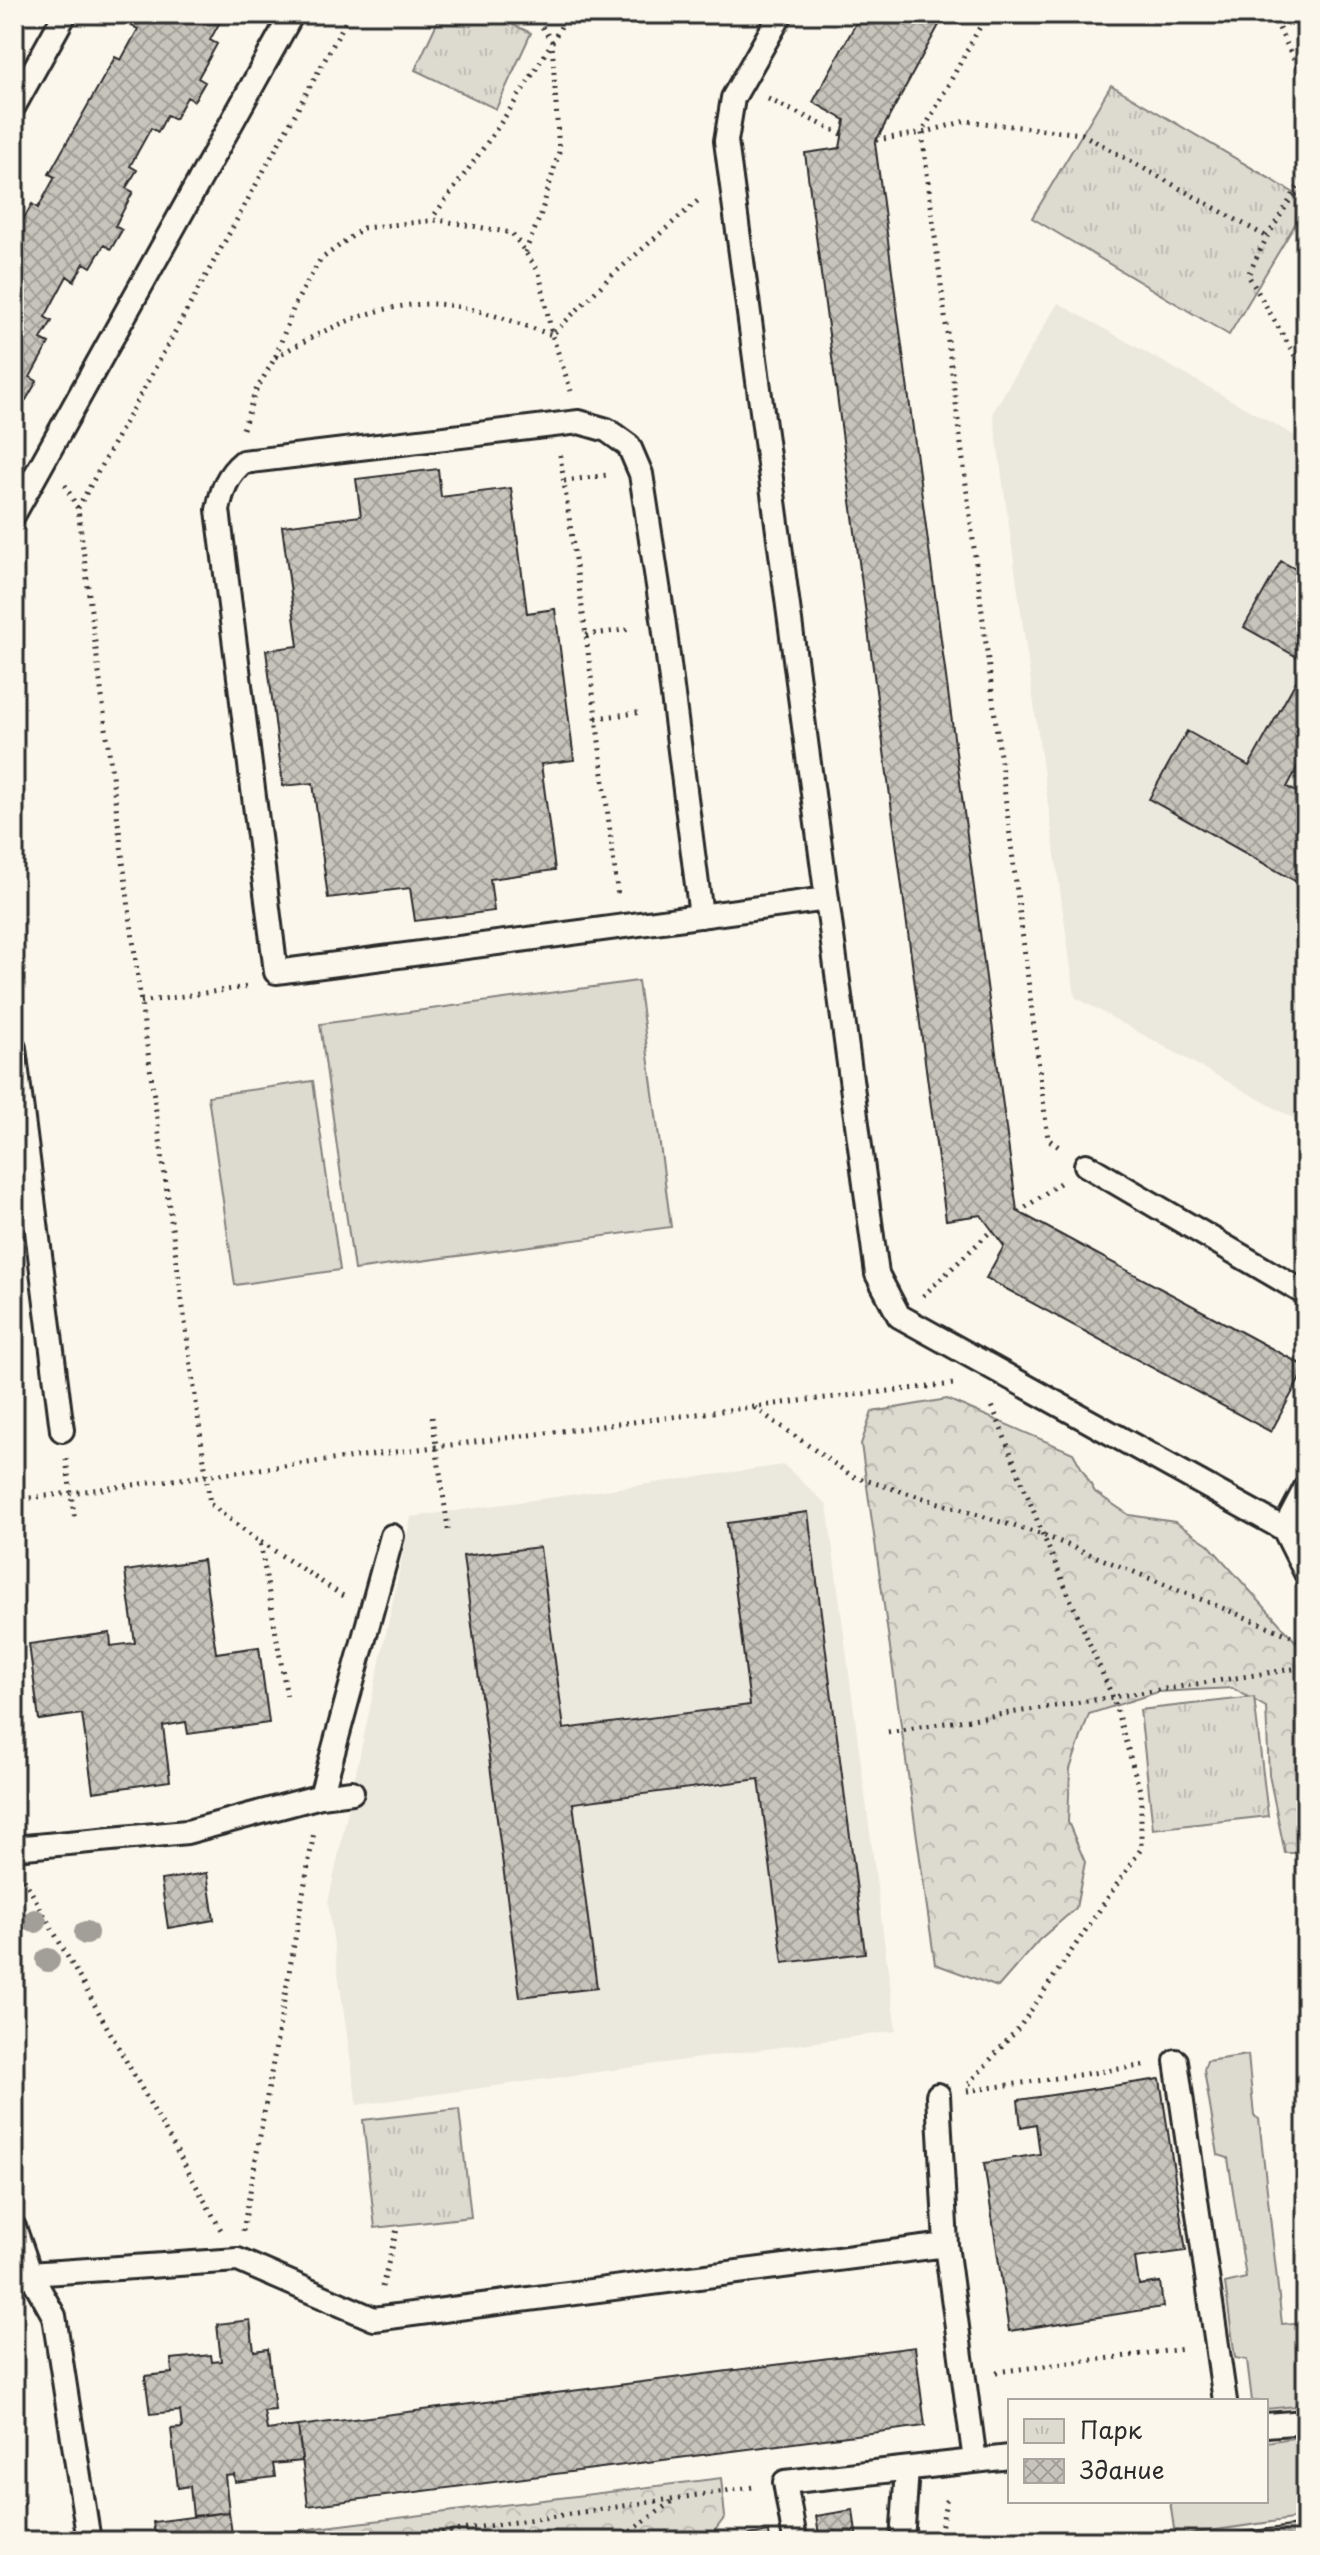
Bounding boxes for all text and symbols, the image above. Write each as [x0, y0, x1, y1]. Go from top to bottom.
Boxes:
legend [1008, 2399, 1268, 2503]
text: Парк [1080, 2411, 1143, 2447]
text: Здание [1080, 2451, 1165, 2487]

